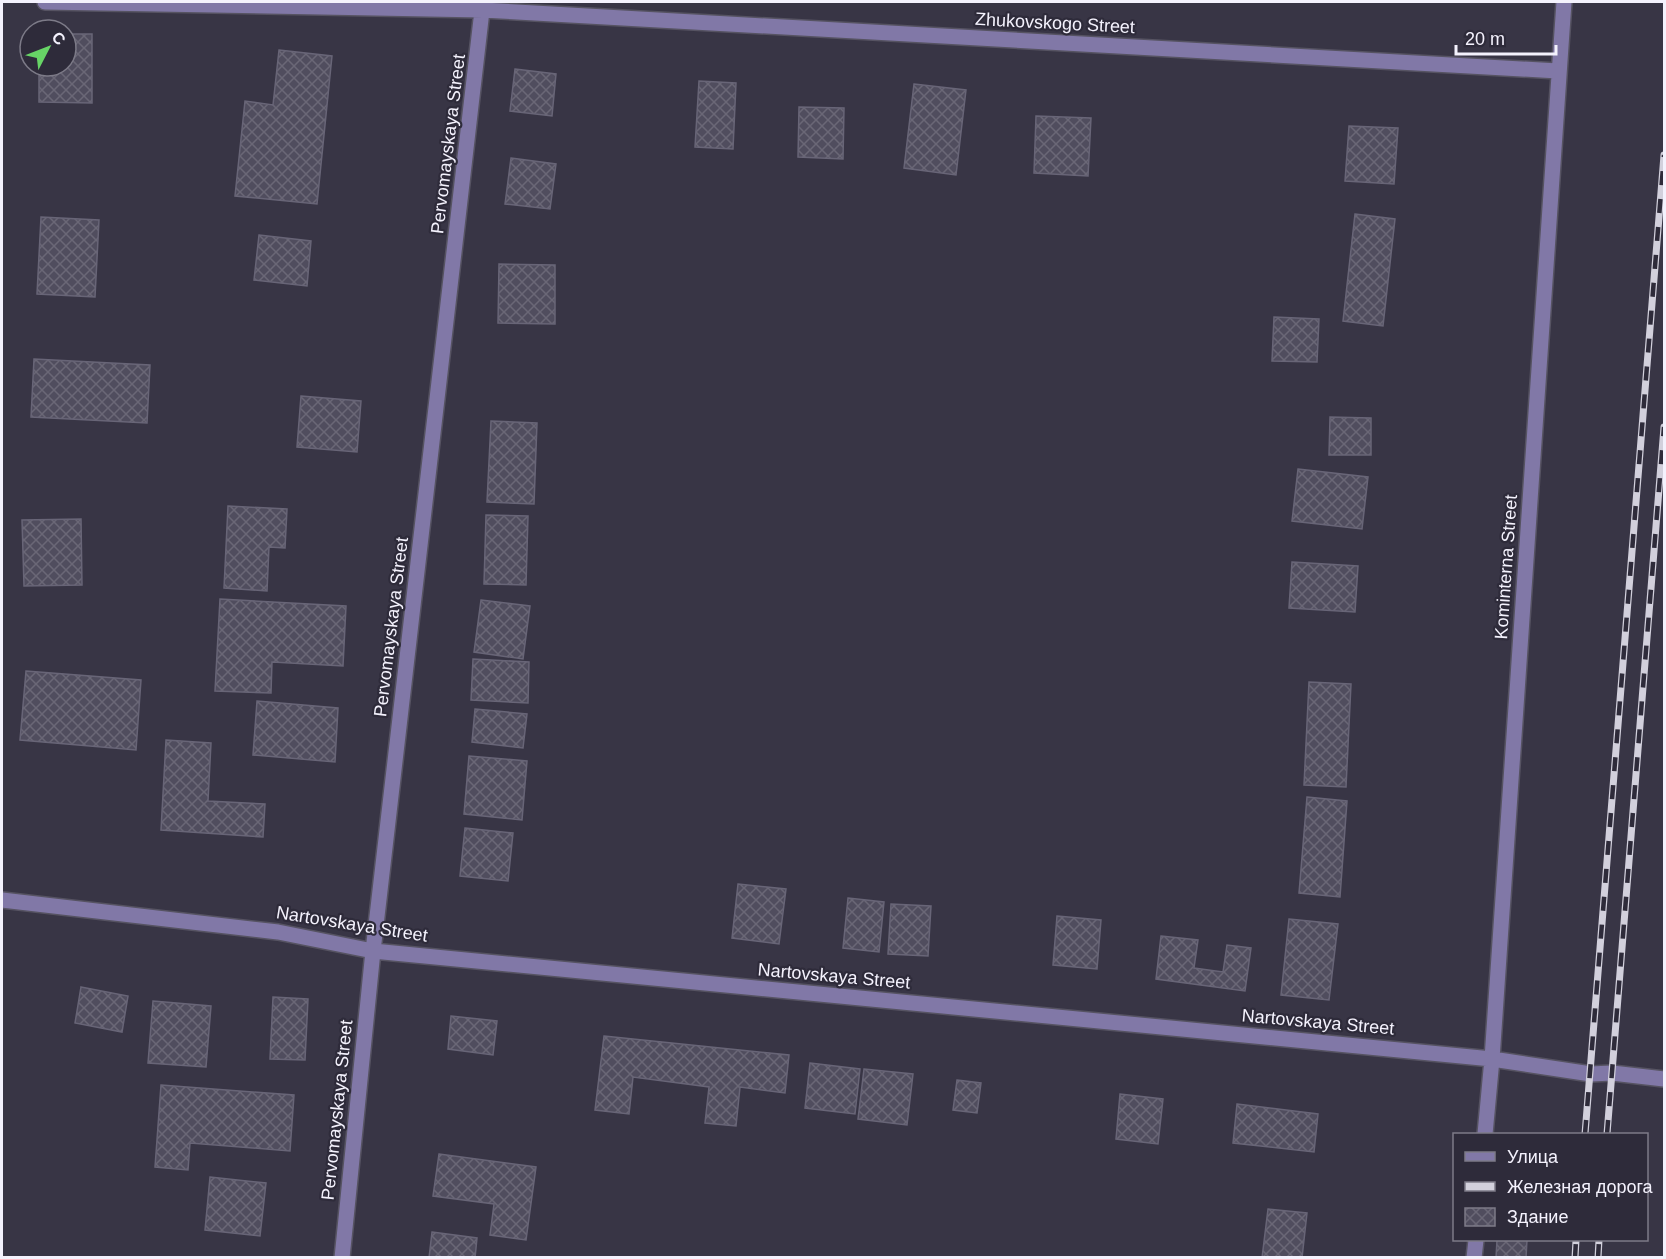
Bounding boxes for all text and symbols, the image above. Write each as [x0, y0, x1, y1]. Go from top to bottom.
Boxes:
street label: Zhukovskogo Street [975, 9, 1135, 37]
north arrow [18, 18, 78, 78]
scale bar [1456, 18, 1556, 56]
text: С [49, 28, 69, 49]
text: 20 m [1465, 29, 1505, 49]
street label: Pervomayskaya Street [427, 53, 469, 235]
street label: Kominterna Street [1491, 494, 1521, 640]
street label: Pervomayskaya Street [370, 536, 412, 718]
street label: Nartovskaya Street [275, 902, 429, 946]
street label: Nartovskaya Street [757, 959, 911, 993]
street label: Nartovskaya Street [1241, 1005, 1395, 1039]
street label: Pervomayskaya Street [318, 1019, 356, 1201]
legend [1453, 1133, 1648, 1241]
text: Улица [1507, 1147, 1559, 1167]
text: Железная дорога [1507, 1177, 1654, 1197]
text: Здание [1507, 1207, 1568, 1227]

